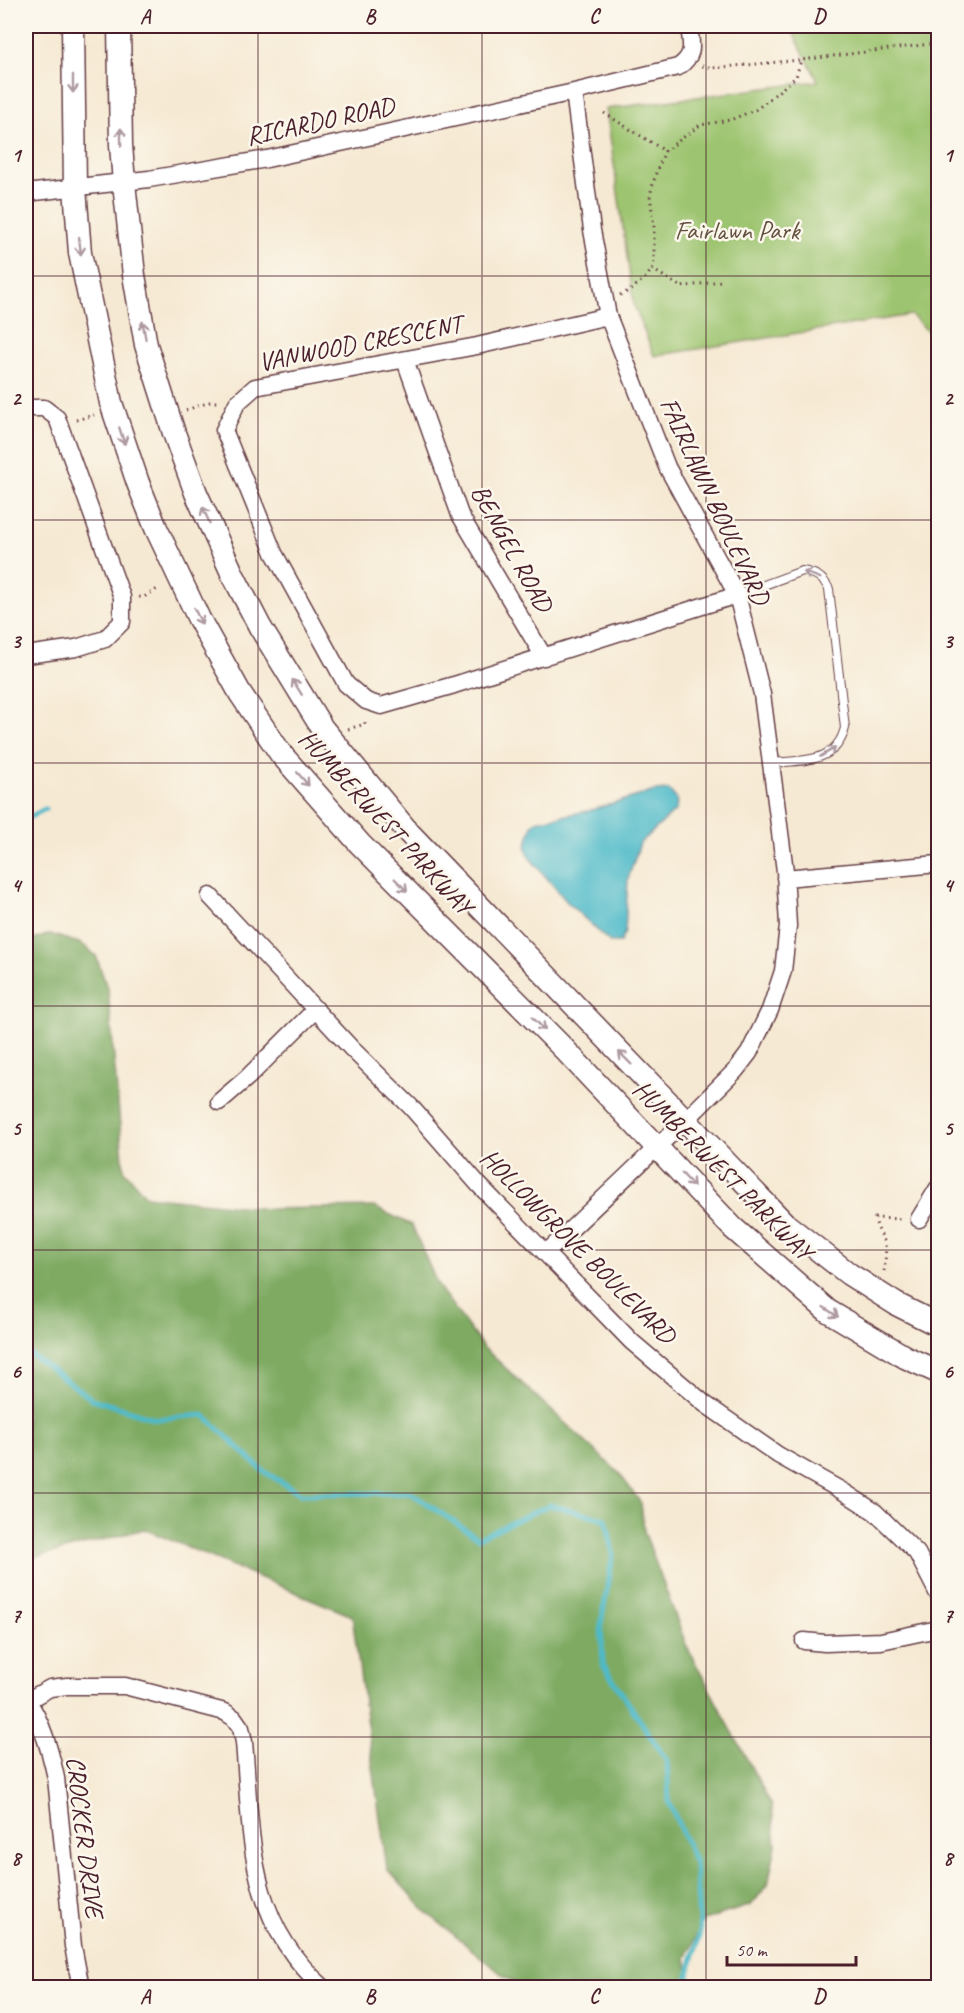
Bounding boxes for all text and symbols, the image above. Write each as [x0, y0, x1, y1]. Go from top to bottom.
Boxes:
text: A [140, 4, 152, 29]
text: B [365, 4, 377, 29]
text: C [589, 4, 601, 29]
text: D [813, 4, 827, 29]
one-way arrow [67, 73, 79, 93]
street label: RICARDO ROAD [243, 89, 400, 153]
one-way arrow [115, 127, 127, 147]
text: 1 [12, 143, 23, 168]
text: 1 [944, 143, 955, 168]
park label: Fairlawn Park [675, 214, 802, 247]
one-way arrow [74, 236, 85, 256]
street label: VANWOOD CRESCENT [256, 306, 469, 379]
one-way arrow [138, 321, 149, 341]
text: 2 [12, 386, 23, 411]
text: 2 [944, 386, 955, 411]
street label: FAIRLAWN BOULEVARD [653, 392, 778, 612]
one-way arrow [117, 426, 128, 445]
street label: BENGEL ROAD [464, 479, 562, 620]
one-way arrow [200, 506, 211, 524]
one-way arrow [803, 568, 821, 579]
one-way arrow [192, 606, 204, 624]
text: 3 [12, 629, 23, 654]
text: 3 [944, 629, 955, 654]
one-way arrow [290, 679, 302, 696]
street label: HUMBERWEST PARKWAY [292, 722, 483, 924]
one-way arrow [819, 746, 836, 758]
one-way arrow [296, 771, 310, 786]
text: 4 [12, 873, 24, 898]
text: 4 [944, 873, 956, 898]
one-way arrow [394, 878, 409, 892]
one-way arrow [531, 1016, 546, 1031]
one-way arrow [617, 1050, 632, 1065]
street label: HUMBERWEST PARKWAY [626, 1073, 823, 1270]
text: 5 [12, 1116, 23, 1141]
text: 5 [944, 1116, 955, 1141]
street label: HOLLOWGROVE BOULEVARD [473, 1141, 685, 1353]
one-way arrow [681, 1172, 695, 1187]
one-way arrow [822, 1306, 838, 1318]
text: 6 [11, 1359, 22, 1384]
text: 6 [943, 1359, 954, 1384]
text: 7 [12, 1603, 23, 1628]
text: 7 [944, 1603, 955, 1628]
street label: CROCKER DRIVE [59, 1754, 112, 1923]
text: 8 [12, 1846, 24, 1871]
text: 8 [944, 1846, 956, 1871]
scale bar [727, 1929, 856, 1967]
text: 50 m [736, 1939, 769, 1961]
text: A [140, 1984, 152, 2009]
text: B [365, 1984, 377, 2009]
text: C [589, 1984, 601, 2009]
text: D [813, 1984, 827, 2009]

